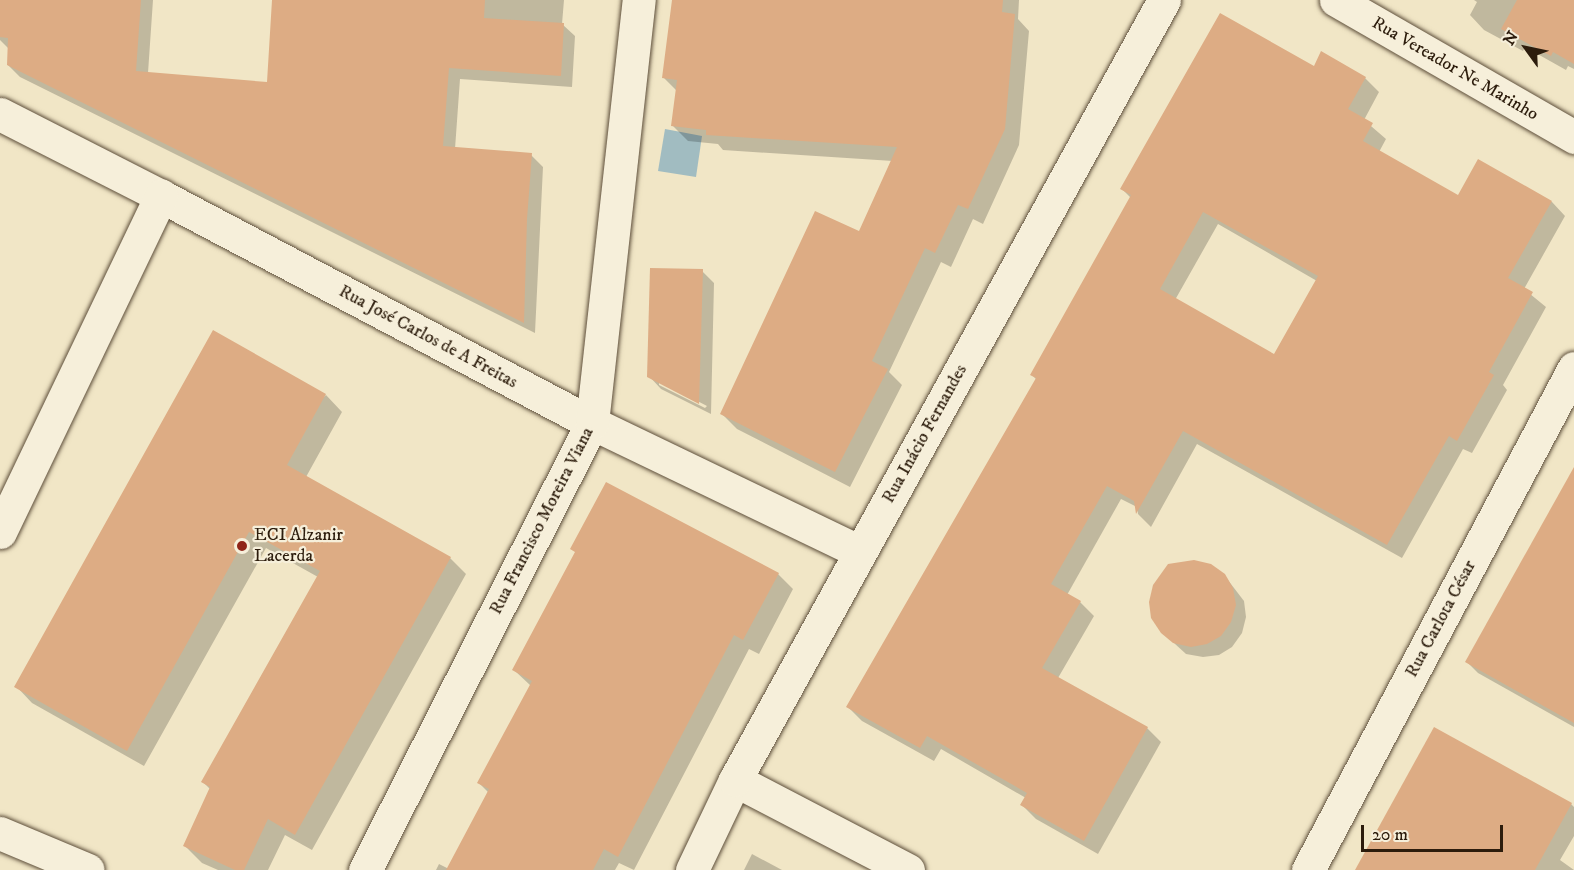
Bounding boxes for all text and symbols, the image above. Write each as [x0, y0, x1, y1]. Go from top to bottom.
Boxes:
street label: Rua Vereador Ne Marinho [1368, 12, 1542, 126]
north arrow [1496, 18, 1556, 78]
street label: Rua José Carlos de A Freitas [335, 281, 521, 393]
street label: Rua Inácio Fernandes [878, 361, 972, 507]
street label: Rua Francisco Moreira Viana [485, 424, 599, 618]
place label: ECI Alzanir Lacerda [254, 525, 343, 568]
marker: ECI Alzanir Lacerda [235, 539, 249, 553]
street label: Rua Carlota César [1401, 557, 1481, 681]
scale bar [1364, 813, 1506, 851]
text: 20 m [1372, 824, 1408, 846]

